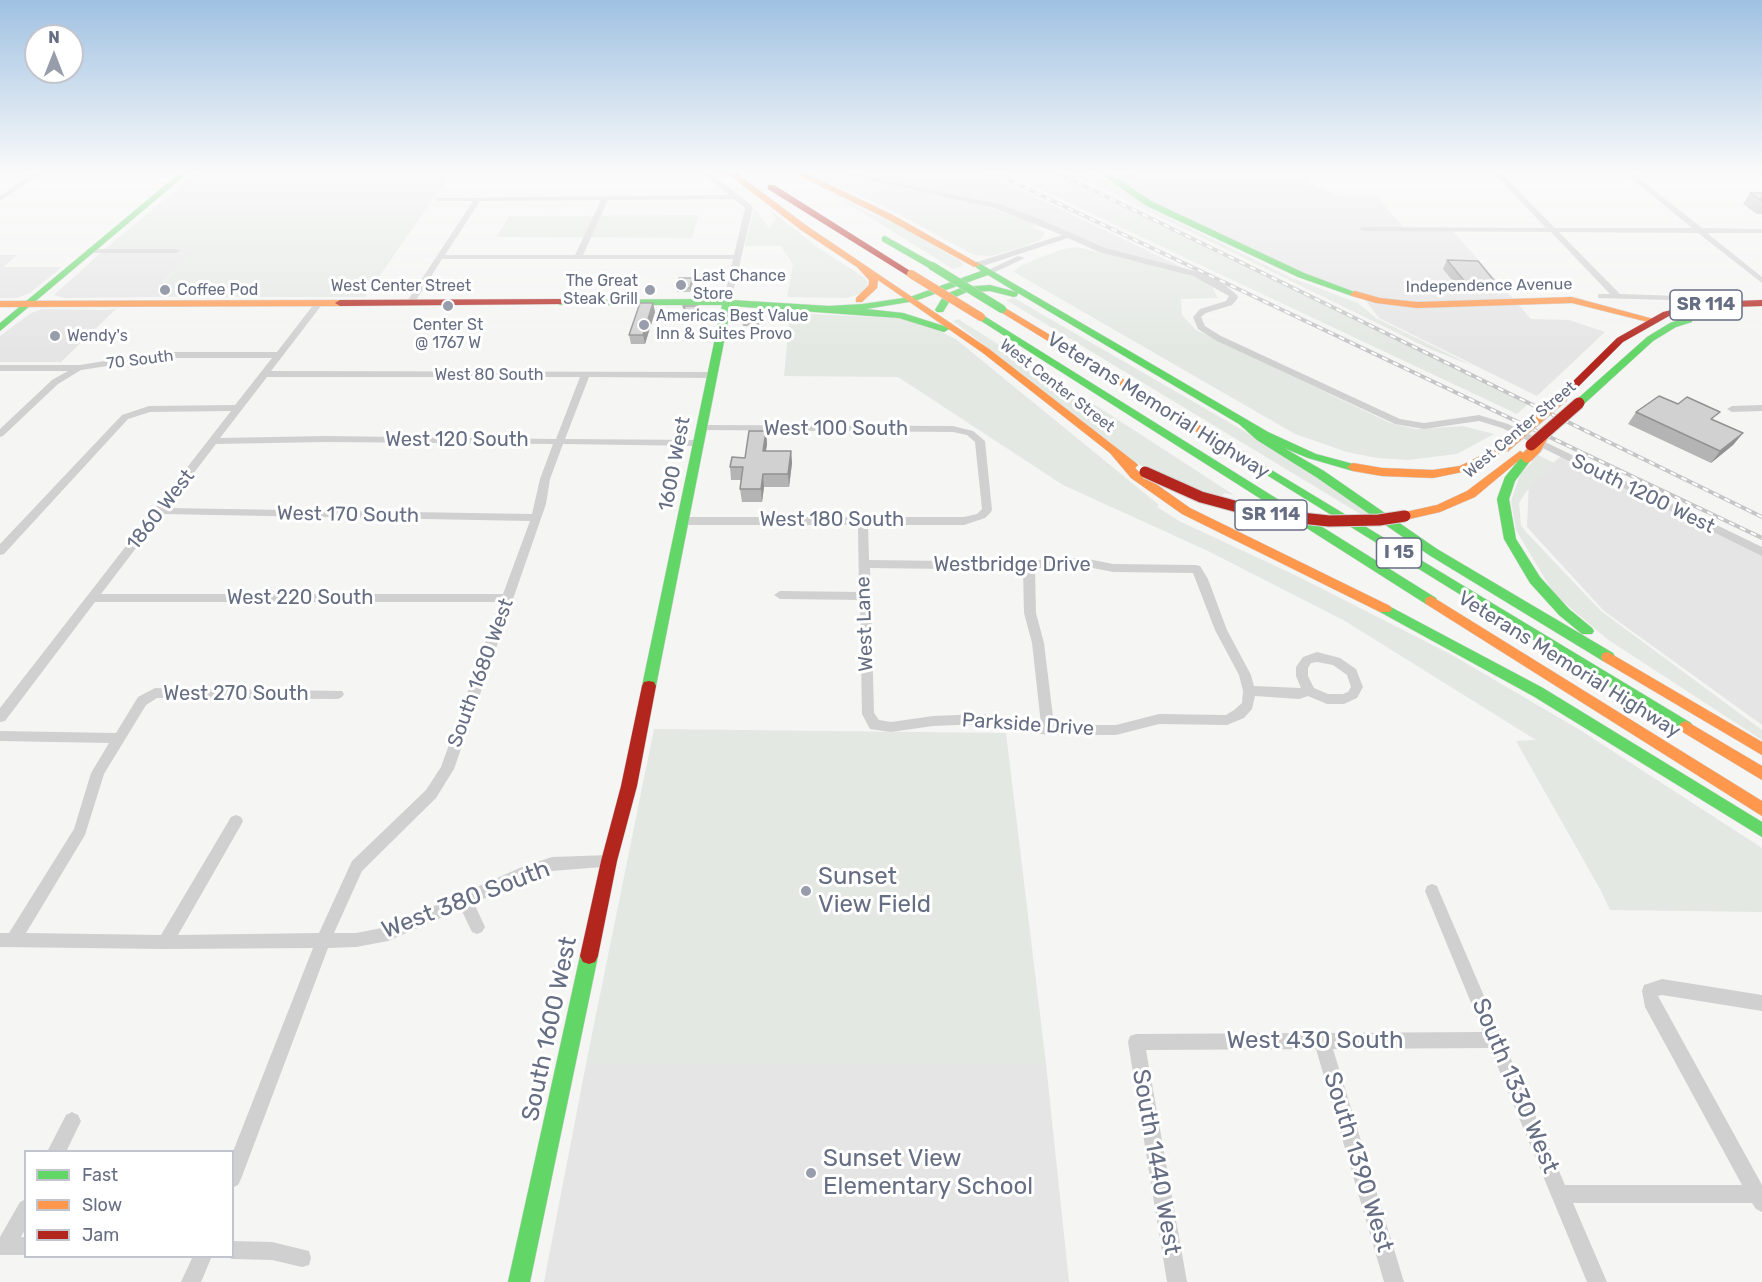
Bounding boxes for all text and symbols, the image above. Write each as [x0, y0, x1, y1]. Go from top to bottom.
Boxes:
north arrow [24, 24, 84, 84]
text: N [48, 28, 60, 47]
place label: Last Chance Store [693, 266, 786, 304]
place label: The Great Steak Grill [563, 271, 638, 309]
street label: Independence Avenue [1406, 275, 1572, 297]
street label: West Center Street [331, 276, 471, 296]
marker: Last Chance Store [674, 278, 688, 292]
place label: Coffee Pod [177, 280, 258, 300]
marker: Coffee Pod [158, 283, 172, 297]
marker: The Great Steak Grill [643, 283, 657, 297]
road number: SR 114 [1670, 290, 1742, 320]
marker: Center St @ 1767 W [441, 299, 455, 313]
place label: Americas Best Value Inn & Suites Provo [656, 306, 808, 344]
place label: Center St @ 1767 W [413, 315, 483, 353]
marker: Americas Best Value Inn & Suites Provo [637, 318, 651, 332]
place label: Wendy's [67, 326, 128, 346]
street label: Veterans Memorial Highway [1042, 327, 1274, 485]
marker: Wendy's [48, 329, 62, 343]
street label: West Center Street [996, 335, 1118, 437]
street label: 70 South [106, 346, 174, 374]
street label: West 80 South [435, 365, 543, 385]
street label: West Center Street [1460, 378, 1580, 482]
street label: 1600 West [654, 415, 696, 513]
street label: West 100 South [764, 417, 908, 441]
street label: West 120 South [385, 428, 529, 452]
street label: South 1200 West [1568, 449, 1718, 539]
street label: 1860 West [122, 465, 200, 555]
road number: SR 114 [1235, 500, 1307, 530]
street label: West 170 South [277, 502, 419, 528]
street label: West 180 South [760, 508, 904, 532]
road number: I 15 [1376, 538, 1422, 568]
street label: Westbridge Drive [933, 553, 1091, 577]
street label: West Lane [851, 576, 879, 672]
street label: West 220 South [227, 586, 373, 610]
street label: Veterans Memorial Highway [1453, 586, 1685, 744]
street label: South 1680 West [443, 595, 519, 751]
street label: West 270 South [163, 682, 309, 706]
street label: Parkside Drive [961, 708, 1095, 742]
street label: West 380 South [378, 855, 554, 945]
place label: Sunset View Field [818, 863, 931, 919]
marker: Sunset View Field [799, 884, 813, 898]
street label: South 1600 West [516, 934, 584, 1124]
street label: South 1330 West [1465, 994, 1565, 1178]
street label: West 430 South [1226, 1027, 1404, 1055]
street label: South 1440 West [1125, 1067, 1187, 1257]
street label: South 1390 West [1317, 1068, 1399, 1256]
place label: Sunset View Elementary School [823, 1145, 1033, 1201]
legend [24, 1150, 234, 1258]
text: Fast [82, 1164, 118, 1186]
marker: Sunset View Elementary School [804, 1166, 818, 1180]
text: Slow [82, 1194, 122, 1216]
text: Jam [82, 1224, 119, 1246]

